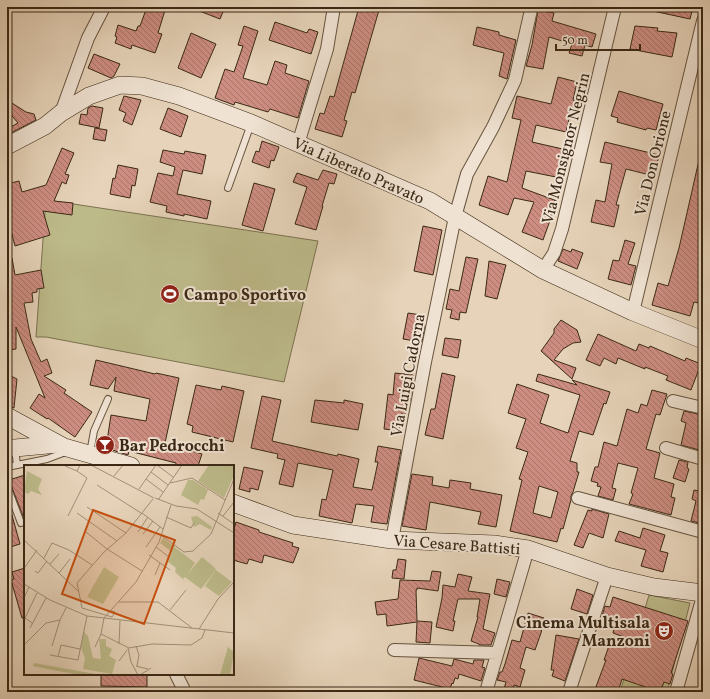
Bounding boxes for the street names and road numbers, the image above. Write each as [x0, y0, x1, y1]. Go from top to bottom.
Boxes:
street label: Via Monsignor Negrin [537, 70, 596, 226]
street label: Via Don Orione [630, 108, 678, 219]
street label: Via Liberato Pravato [289, 133, 427, 211]
street label: Via Luigi Cadorna [386, 312, 432, 439]
street label: Via Cesare Battisti [393, 531, 521, 561]

